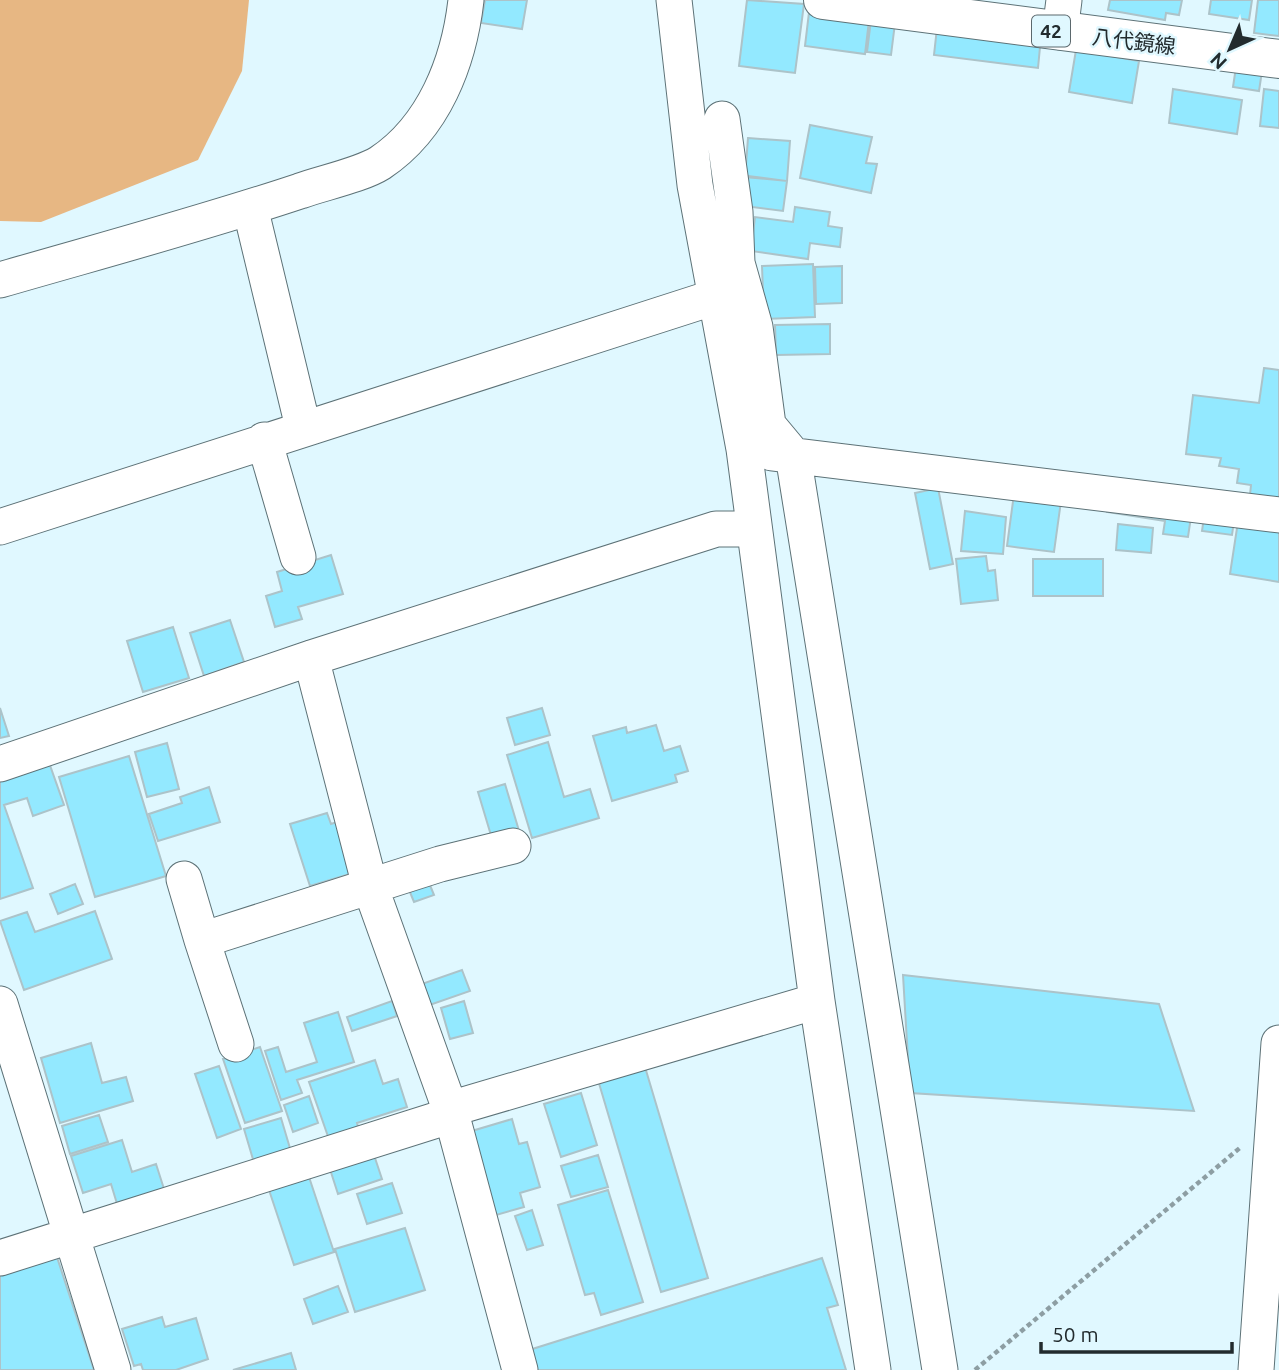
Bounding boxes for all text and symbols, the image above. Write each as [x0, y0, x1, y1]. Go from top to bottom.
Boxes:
north arrow [1195, 14, 1265, 84]
road number: 42 [1032, 16, 1070, 46]
street label: 八代鏡線 [1091, 24, 1177, 58]
text: N [1205, 48, 1231, 74]
scale bar [1041, 1310, 1232, 1354]
text: 50 m [1052, 1322, 1099, 1346]

